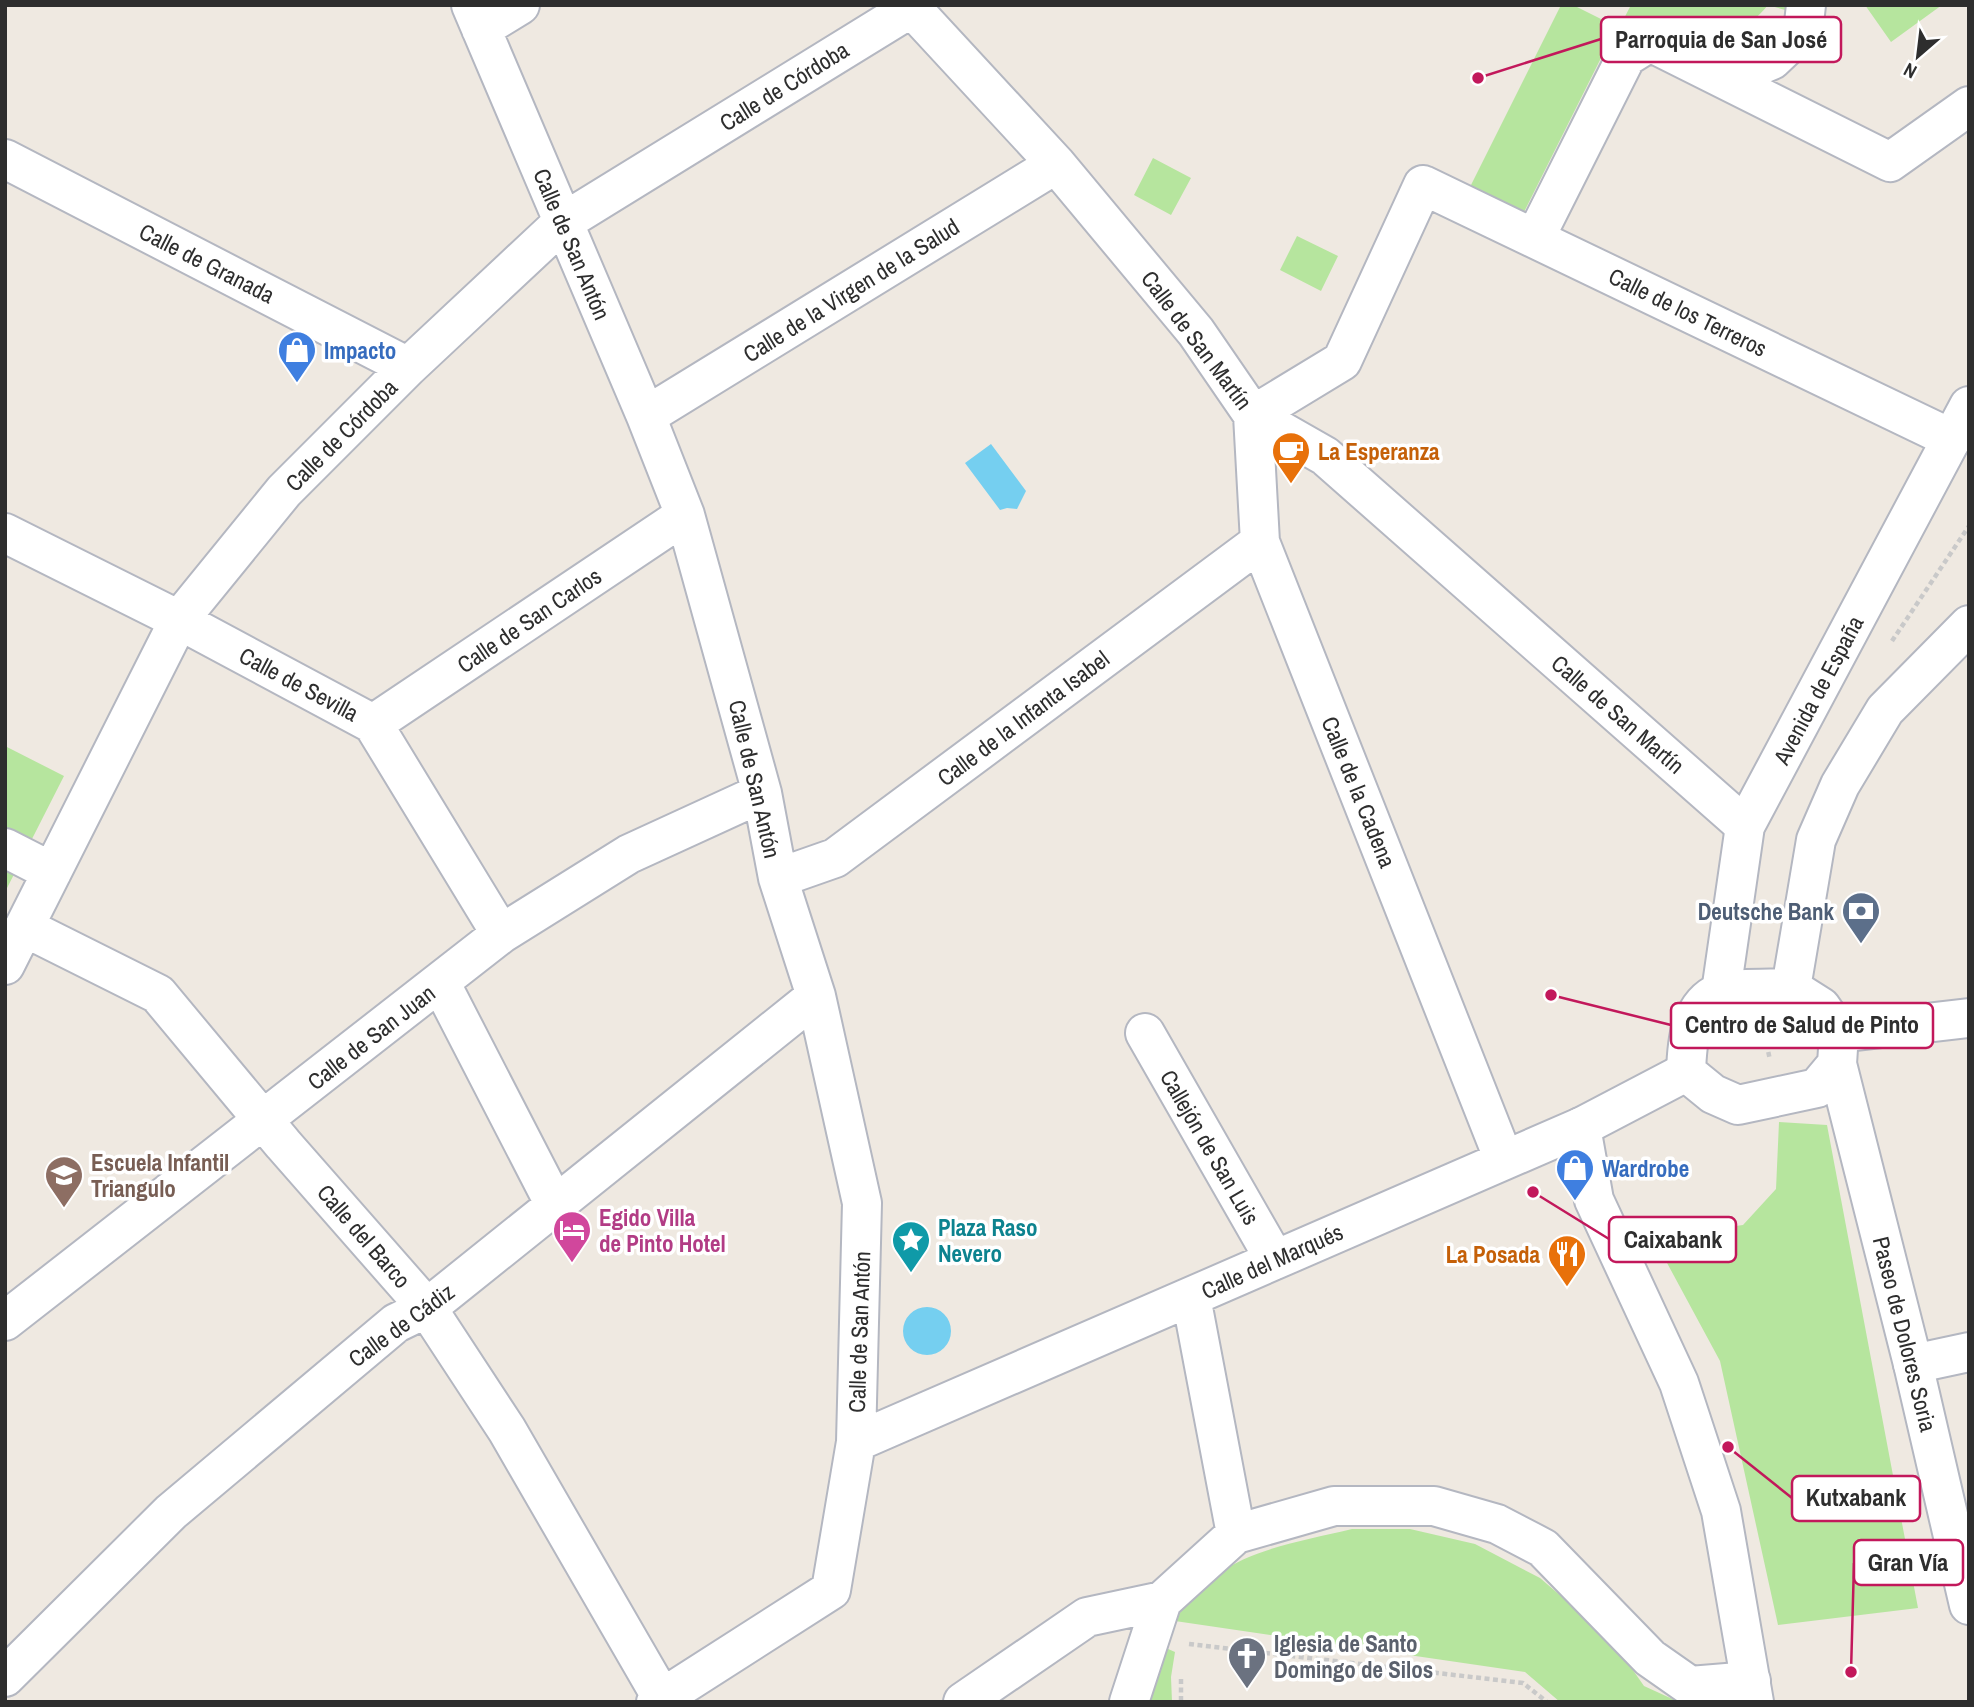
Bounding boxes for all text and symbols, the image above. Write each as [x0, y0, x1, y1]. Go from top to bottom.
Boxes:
callout: Parroquia de San José [1601, 17, 1841, 62]
north arrow [1883, 21, 1953, 91]
text: Parroquia de San José [1615, 23, 1827, 55]
street label: Calle de Córdoba [714, 34, 855, 138]
text: N [1899, 57, 1921, 85]
street label: Calle de San Antón [526, 164, 618, 324]
street label: Calle de la Virgen de la Salud [737, 211, 965, 369]
street label: Calle de Granada [134, 216, 280, 311]
street label: Calle de los Terreros [1604, 260, 1772, 364]
street label: Calle de San Martín [1134, 264, 1260, 416]
shop icon: Impacto [276, 329, 318, 384]
place label: Impacto [324, 335, 396, 366]
street label: Calle de Córdoba [278, 372, 404, 498]
cafe icon: La Esperanza [1270, 430, 1312, 485]
place label: La Esperanza [1318, 436, 1440, 467]
street label: Calle de San Carlos [451, 560, 607, 680]
street label: Avenida de España [1765, 610, 1870, 771]
street label: Calle de Sevilla [234, 640, 365, 729]
street label: Calle de la Infanta Isabel [931, 643, 1115, 793]
street label: Calle de San Martín [1545, 648, 1691, 780]
street label: Calle de San Antón [722, 697, 788, 861]
street label: Calle de la Cadena [1315, 712, 1404, 873]
bank icon: Deutsche Bank [1840, 890, 1882, 945]
place label: Deutsche Bank [1698, 896, 1834, 927]
street label: Calle de San Juan [301, 977, 441, 1097]
callout: Centro de Salud de Pinto [1671, 1003, 1933, 1048]
text: Centro de Salud de Pinto [1685, 1008, 1919, 1040]
street label: Callejón de San Luis [1153, 1064, 1267, 1230]
place label: Escuela Infantil Triangulo [91, 1147, 229, 1204]
shop icon: Wardrobe [1554, 1147, 1596, 1202]
place label: Wardrobe [1602, 1153, 1689, 1184]
school or university icon: Escuela Infantil Triangulo [43, 1154, 85, 1209]
street label: Calle del Barco [310, 1178, 418, 1294]
place label: Egido Villa de Pinto Hotel [599, 1202, 726, 1259]
hotel icon: Egido Villa de Pinto Hotel [551, 1209, 593, 1264]
place label: Plaza Raso Nevero [938, 1212, 1038, 1269]
street label: Calle del Marqués [1196, 1216, 1348, 1306]
callout: Caixabank [1609, 1217, 1736, 1262]
place icon: Plaza Raso Nevero [890, 1219, 932, 1274]
text: Caixabank [1624, 1223, 1722, 1255]
restaurant icon: La Posada [1546, 1233, 1588, 1288]
street label: Paseo de Dolores Soria [1866, 1233, 1944, 1435]
place label: La Posada [1446, 1239, 1540, 1270]
street label: Calle de San Antón [841, 1251, 877, 1413]
street label: Calle de Cádiz [342, 1276, 460, 1374]
callout: Kutxabank [1792, 1476, 1920, 1521]
text: Kutxabank [1806, 1481, 1906, 1513]
callout: Gran Vía [1854, 1540, 1963, 1585]
text: Gran Vía [1868, 1546, 1948, 1578]
place label: Iglesia de Santo Domingo de Silos [1274, 1628, 1433, 1685]
church icon: Iglesia de Santo Domingo de Silos [1226, 1635, 1268, 1690]

